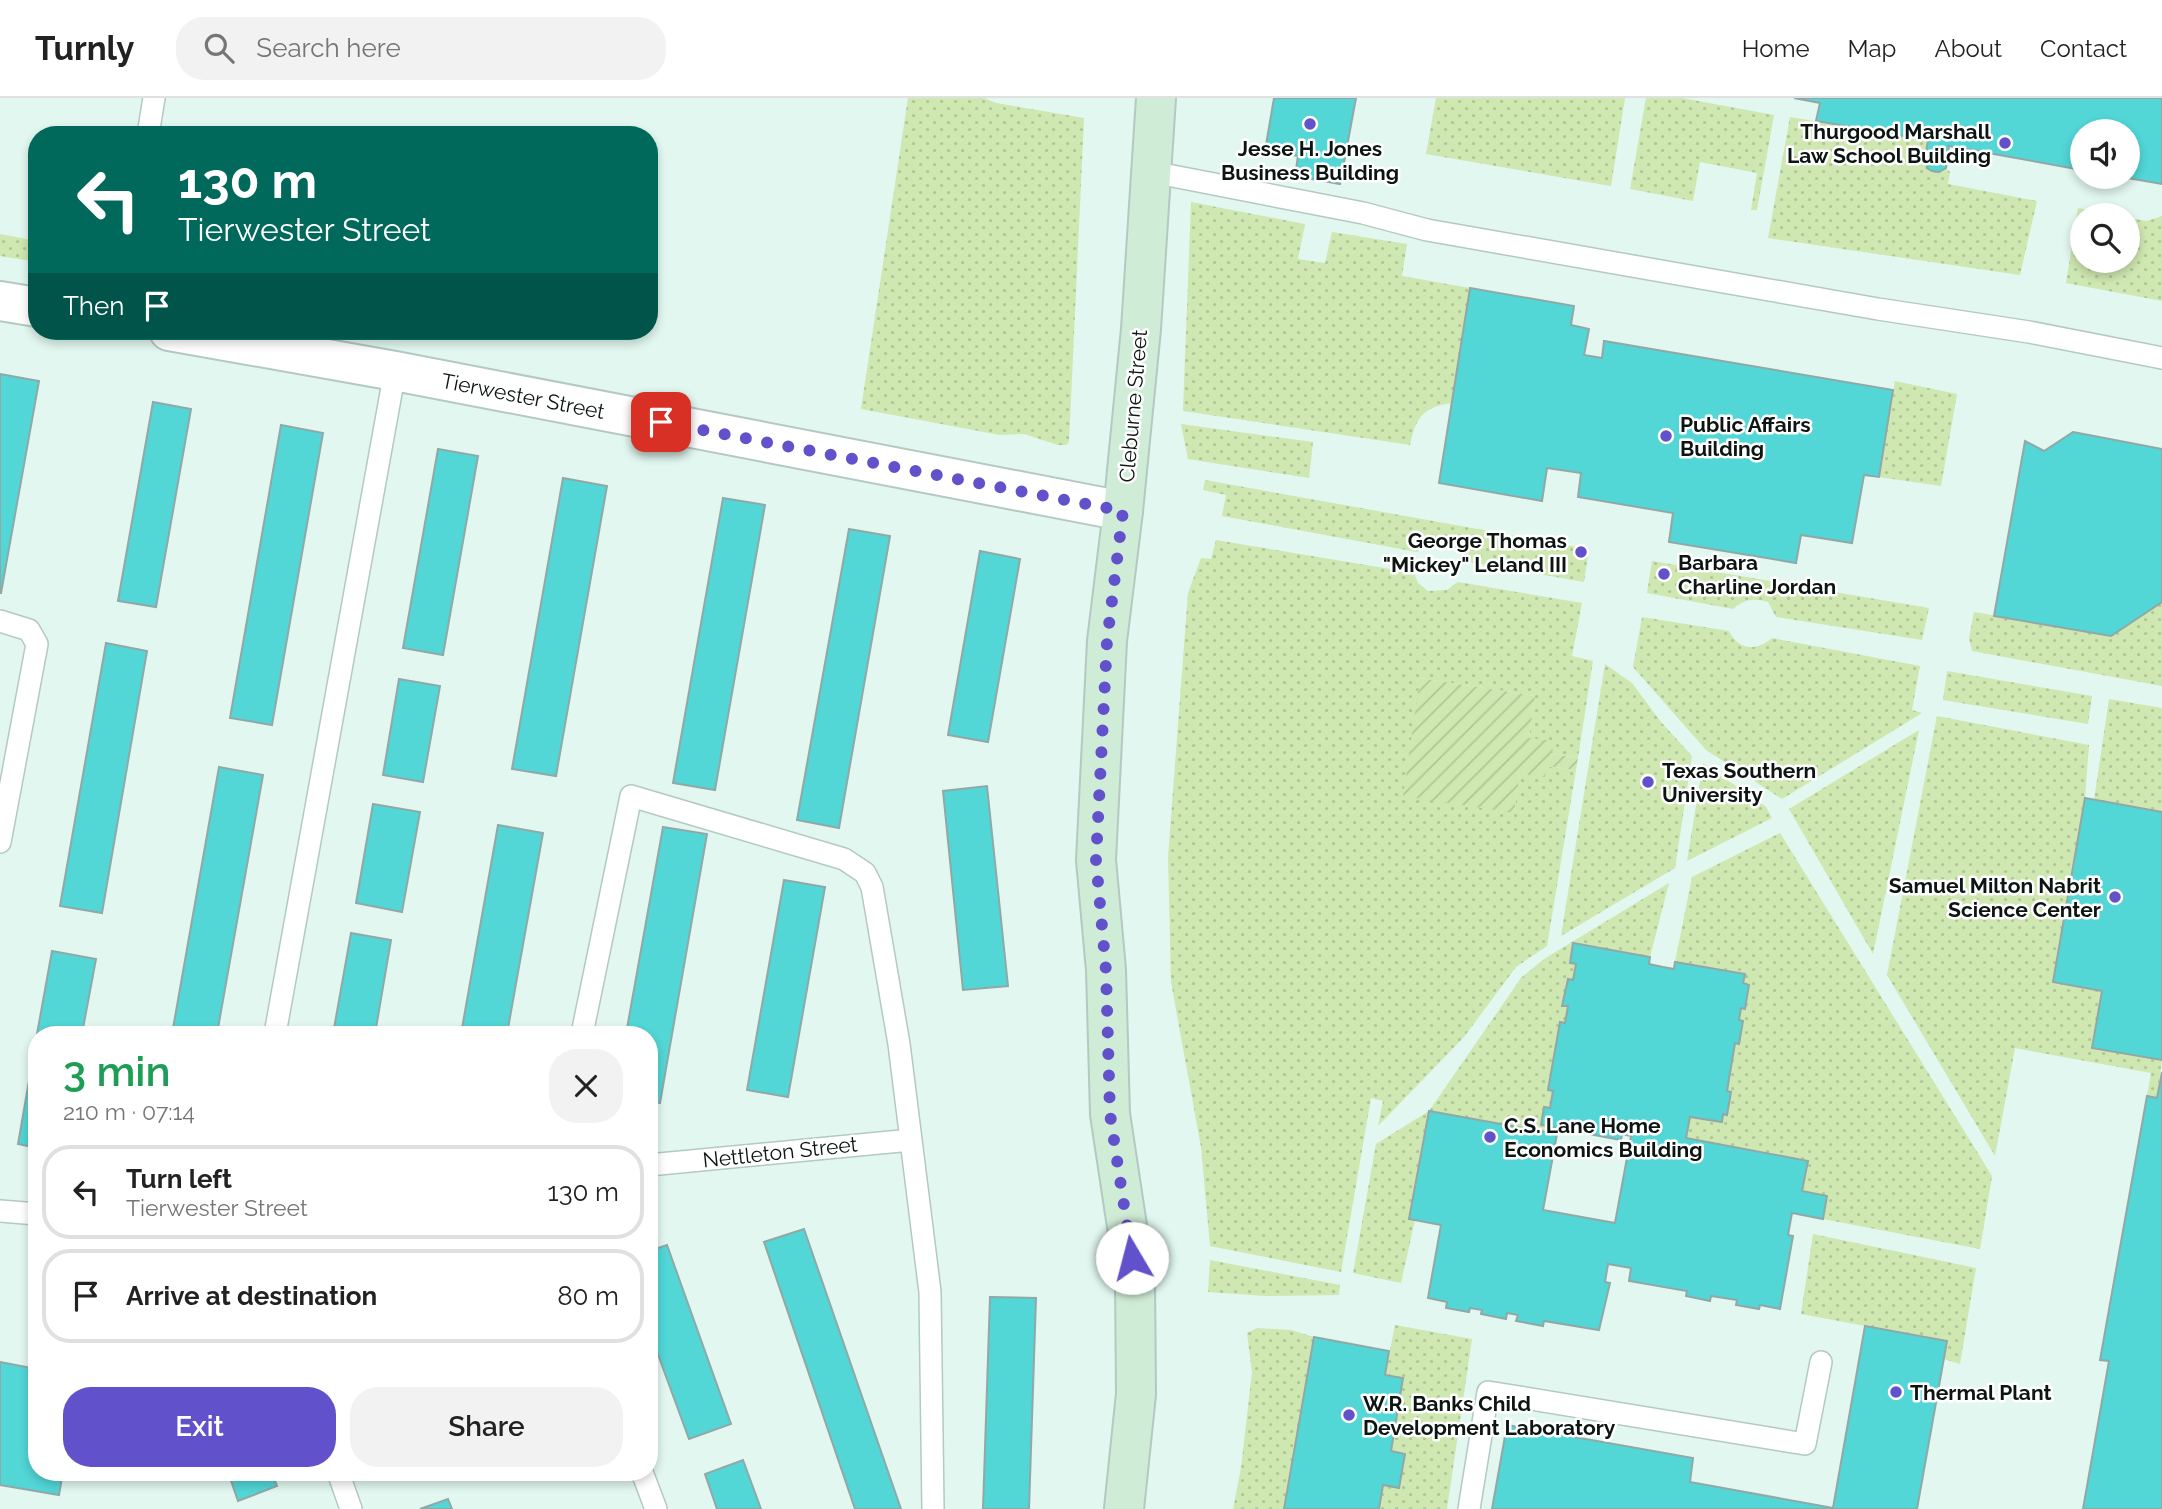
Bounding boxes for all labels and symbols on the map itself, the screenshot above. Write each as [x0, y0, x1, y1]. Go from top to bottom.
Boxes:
marker: Jesse H. Jones Business Building [1302, 116, 1318, 132]
place label: Thurgood Marshall Law School Building [1787, 119, 1991, 168]
marker: Thurgood Marshall Law School Building [1997, 135, 2013, 151]
place label: Jesse H. Jones Business Building [1221, 136, 1399, 185]
street label: Cleburne Street [1114, 328, 1152, 484]
street label: Tierwester Street [439, 368, 607, 424]
pin [631, 392, 691, 452]
place label: Public Affairs Building [1680, 412, 1811, 461]
marker: Public Affairs Building [1658, 428, 1674, 444]
place label: George Thomas "Mickey" Leland III [1383, 528, 1567, 577]
marker: George Thomas "Mickey" Leland III [1573, 544, 1589, 560]
place label: Barbara Charline Jordan [1678, 550, 1836, 599]
marker: Barbara Charline Jordan [1656, 566, 1672, 582]
place label: Texas Southern University [1662, 758, 1816, 807]
marker: Texas Southern University [1640, 774, 1656, 790]
place label: Samuel Milton Nabrit Science Center [1889, 873, 2101, 922]
marker: Samuel Milton Nabrit Science Center [2107, 889, 2123, 905]
place label: C.S. Lane Home Economics Building [1504, 1113, 1703, 1162]
marker: C.S. Lane Home Economics Building [1482, 1129, 1498, 1145]
street label: Nettleton Street [701, 1131, 859, 1173]
position arrow [1095, 1221, 1169, 1295]
place label: Thermal Plant [1910, 1380, 2052, 1405]
marker: Thermal Plant [1888, 1384, 1904, 1400]
place label: W.R. Banks Child Development Laboratory [1363, 1391, 1616, 1440]
marker: W.R. Banks Child Development Laboratory [1341, 1407, 1357, 1423]

